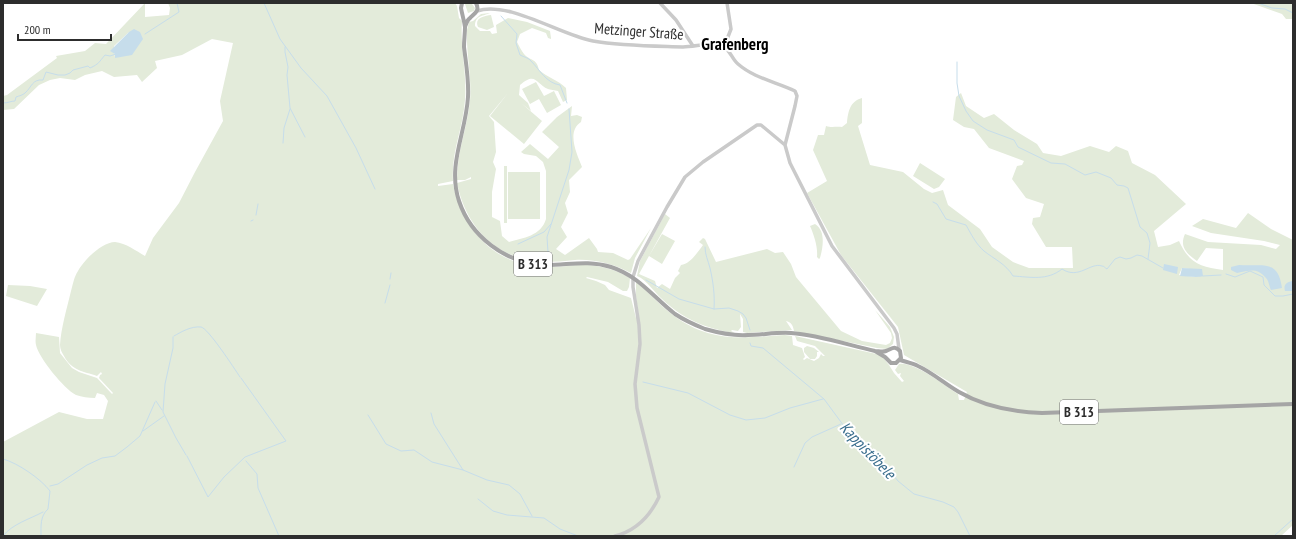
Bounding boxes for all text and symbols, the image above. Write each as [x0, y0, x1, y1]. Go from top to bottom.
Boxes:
scale bar [18, 16, 111, 42]
street label: Metzinger Straße [594, 18, 684, 44]
text: 200 m [24, 22, 51, 37]
district label: Grafenberg [701, 33, 769, 55]
road number: B 313 [514, 252, 552, 276]
road number: B 313 [1060, 400, 1098, 424]
water label: Kappistöbele [836, 417, 901, 484]

